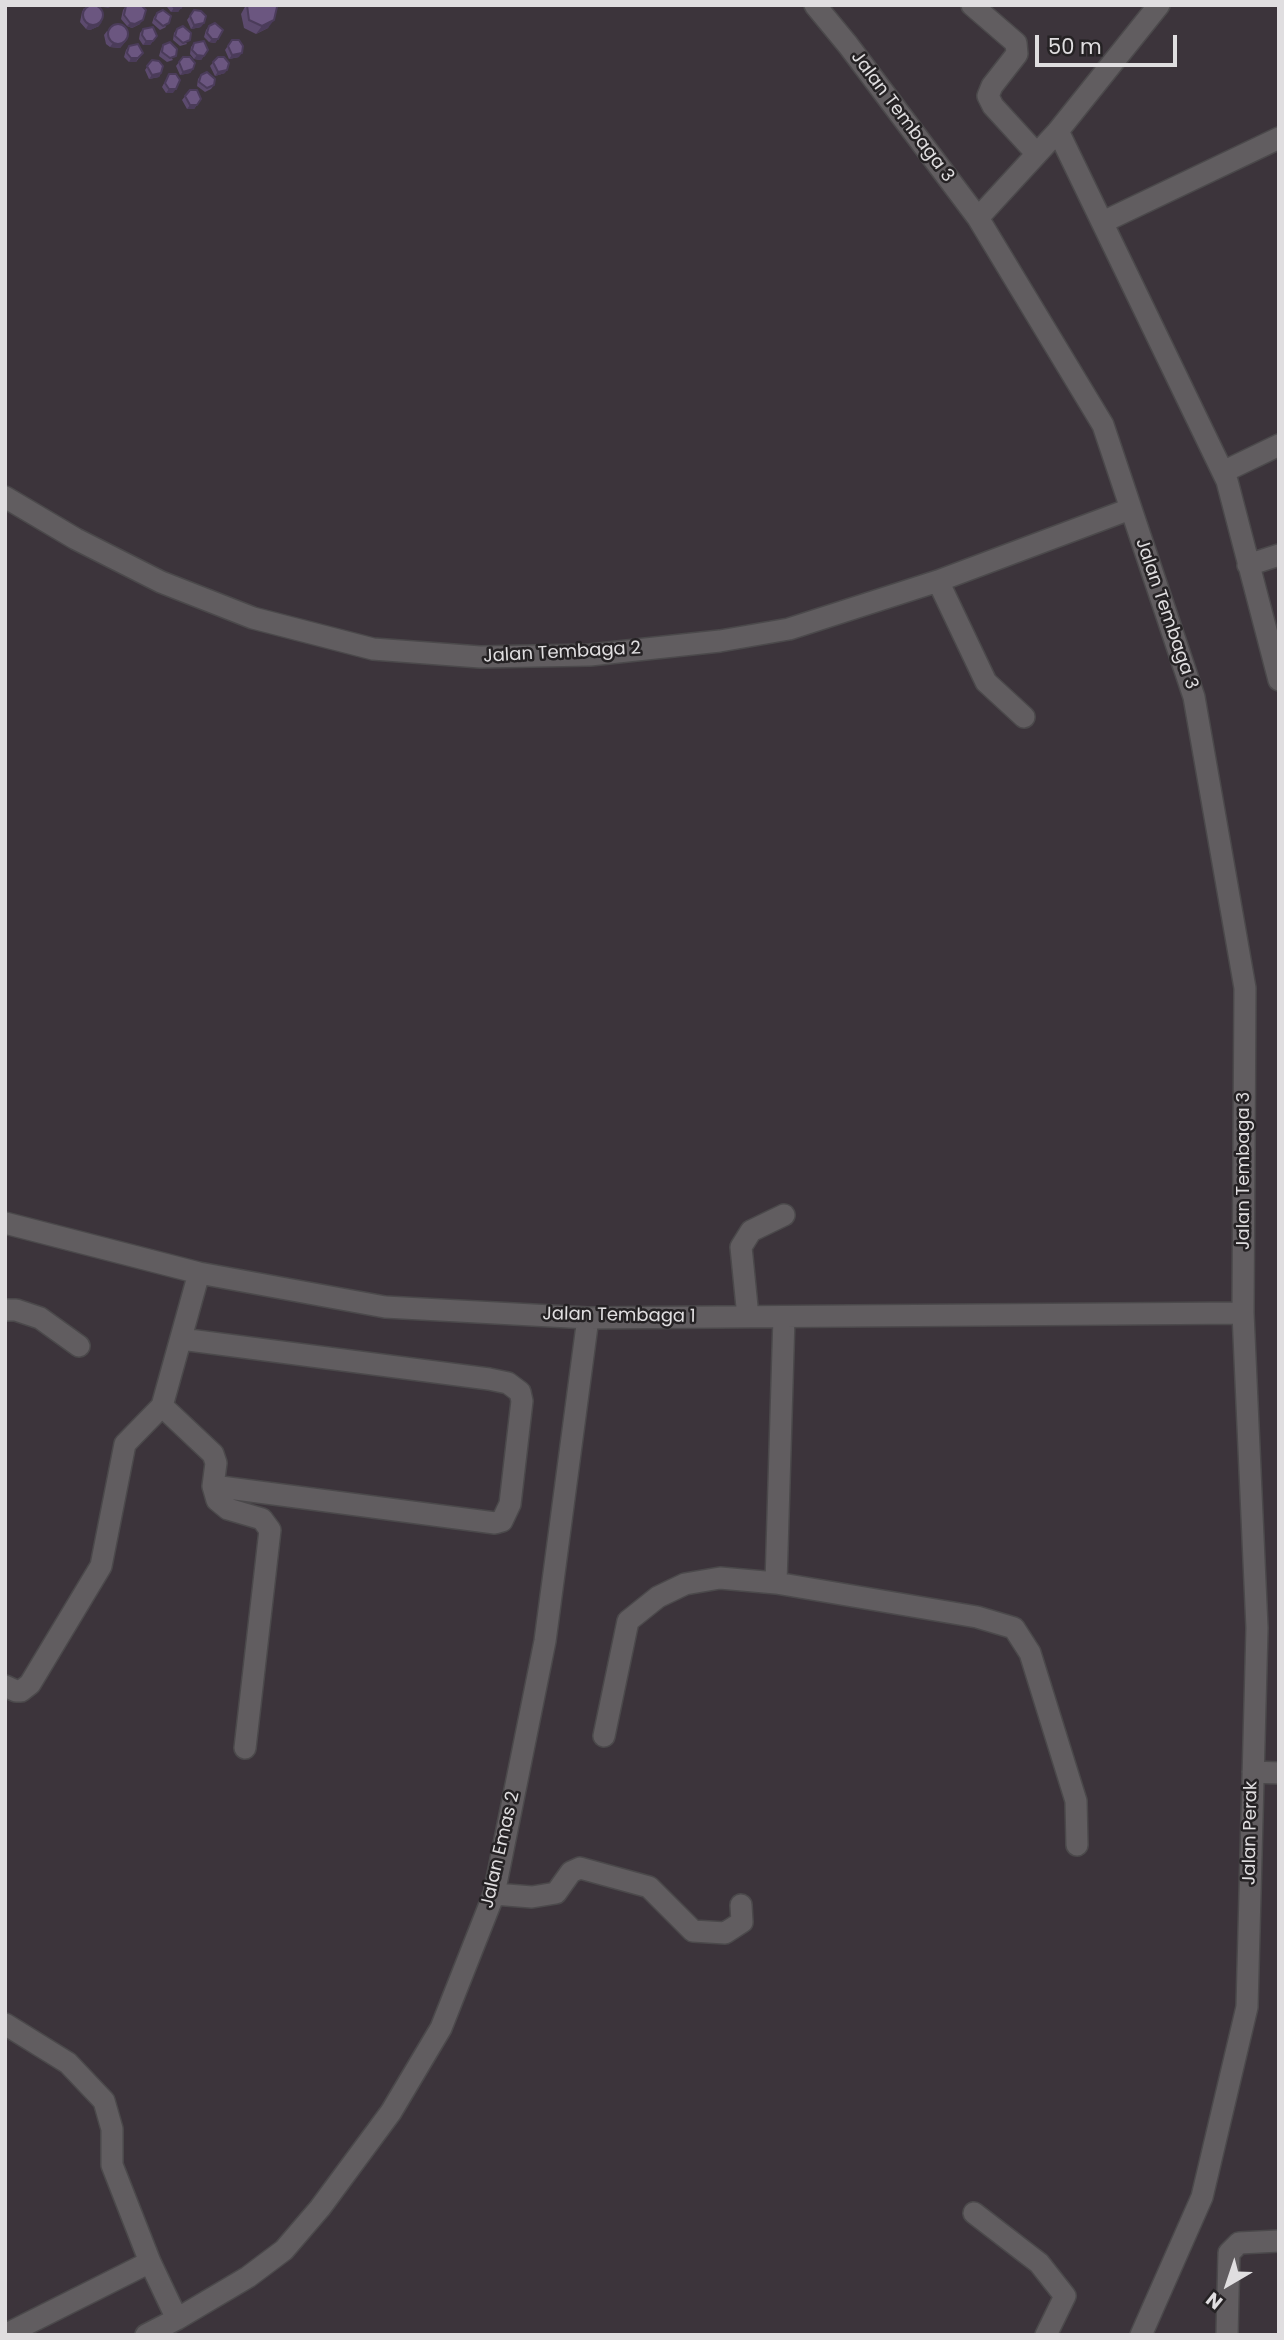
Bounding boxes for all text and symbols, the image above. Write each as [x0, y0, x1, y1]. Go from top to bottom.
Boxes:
scale bar [1039, 21, 1181, 65]
text: 50 m [1048, 32, 1102, 61]
street label: Jalan Tembaga 3 [846, 47, 958, 187]
street label: Jalan Tembaga 3 [1130, 536, 1202, 692]
street label: Jalan Tembaga 2 [483, 638, 641, 668]
street label: Jalan Tembaga 3 [1233, 1092, 1255, 1250]
street label: Jalan Tembaga 1 [542, 1304, 696, 1328]
street label: Jalan Perak [1239, 1781, 1263, 1885]
street label: Jalan Emas 2 [477, 1790, 525, 1910]
north arrow [1193, 2249, 1263, 2319]
text: N [1200, 2286, 1229, 2316]

